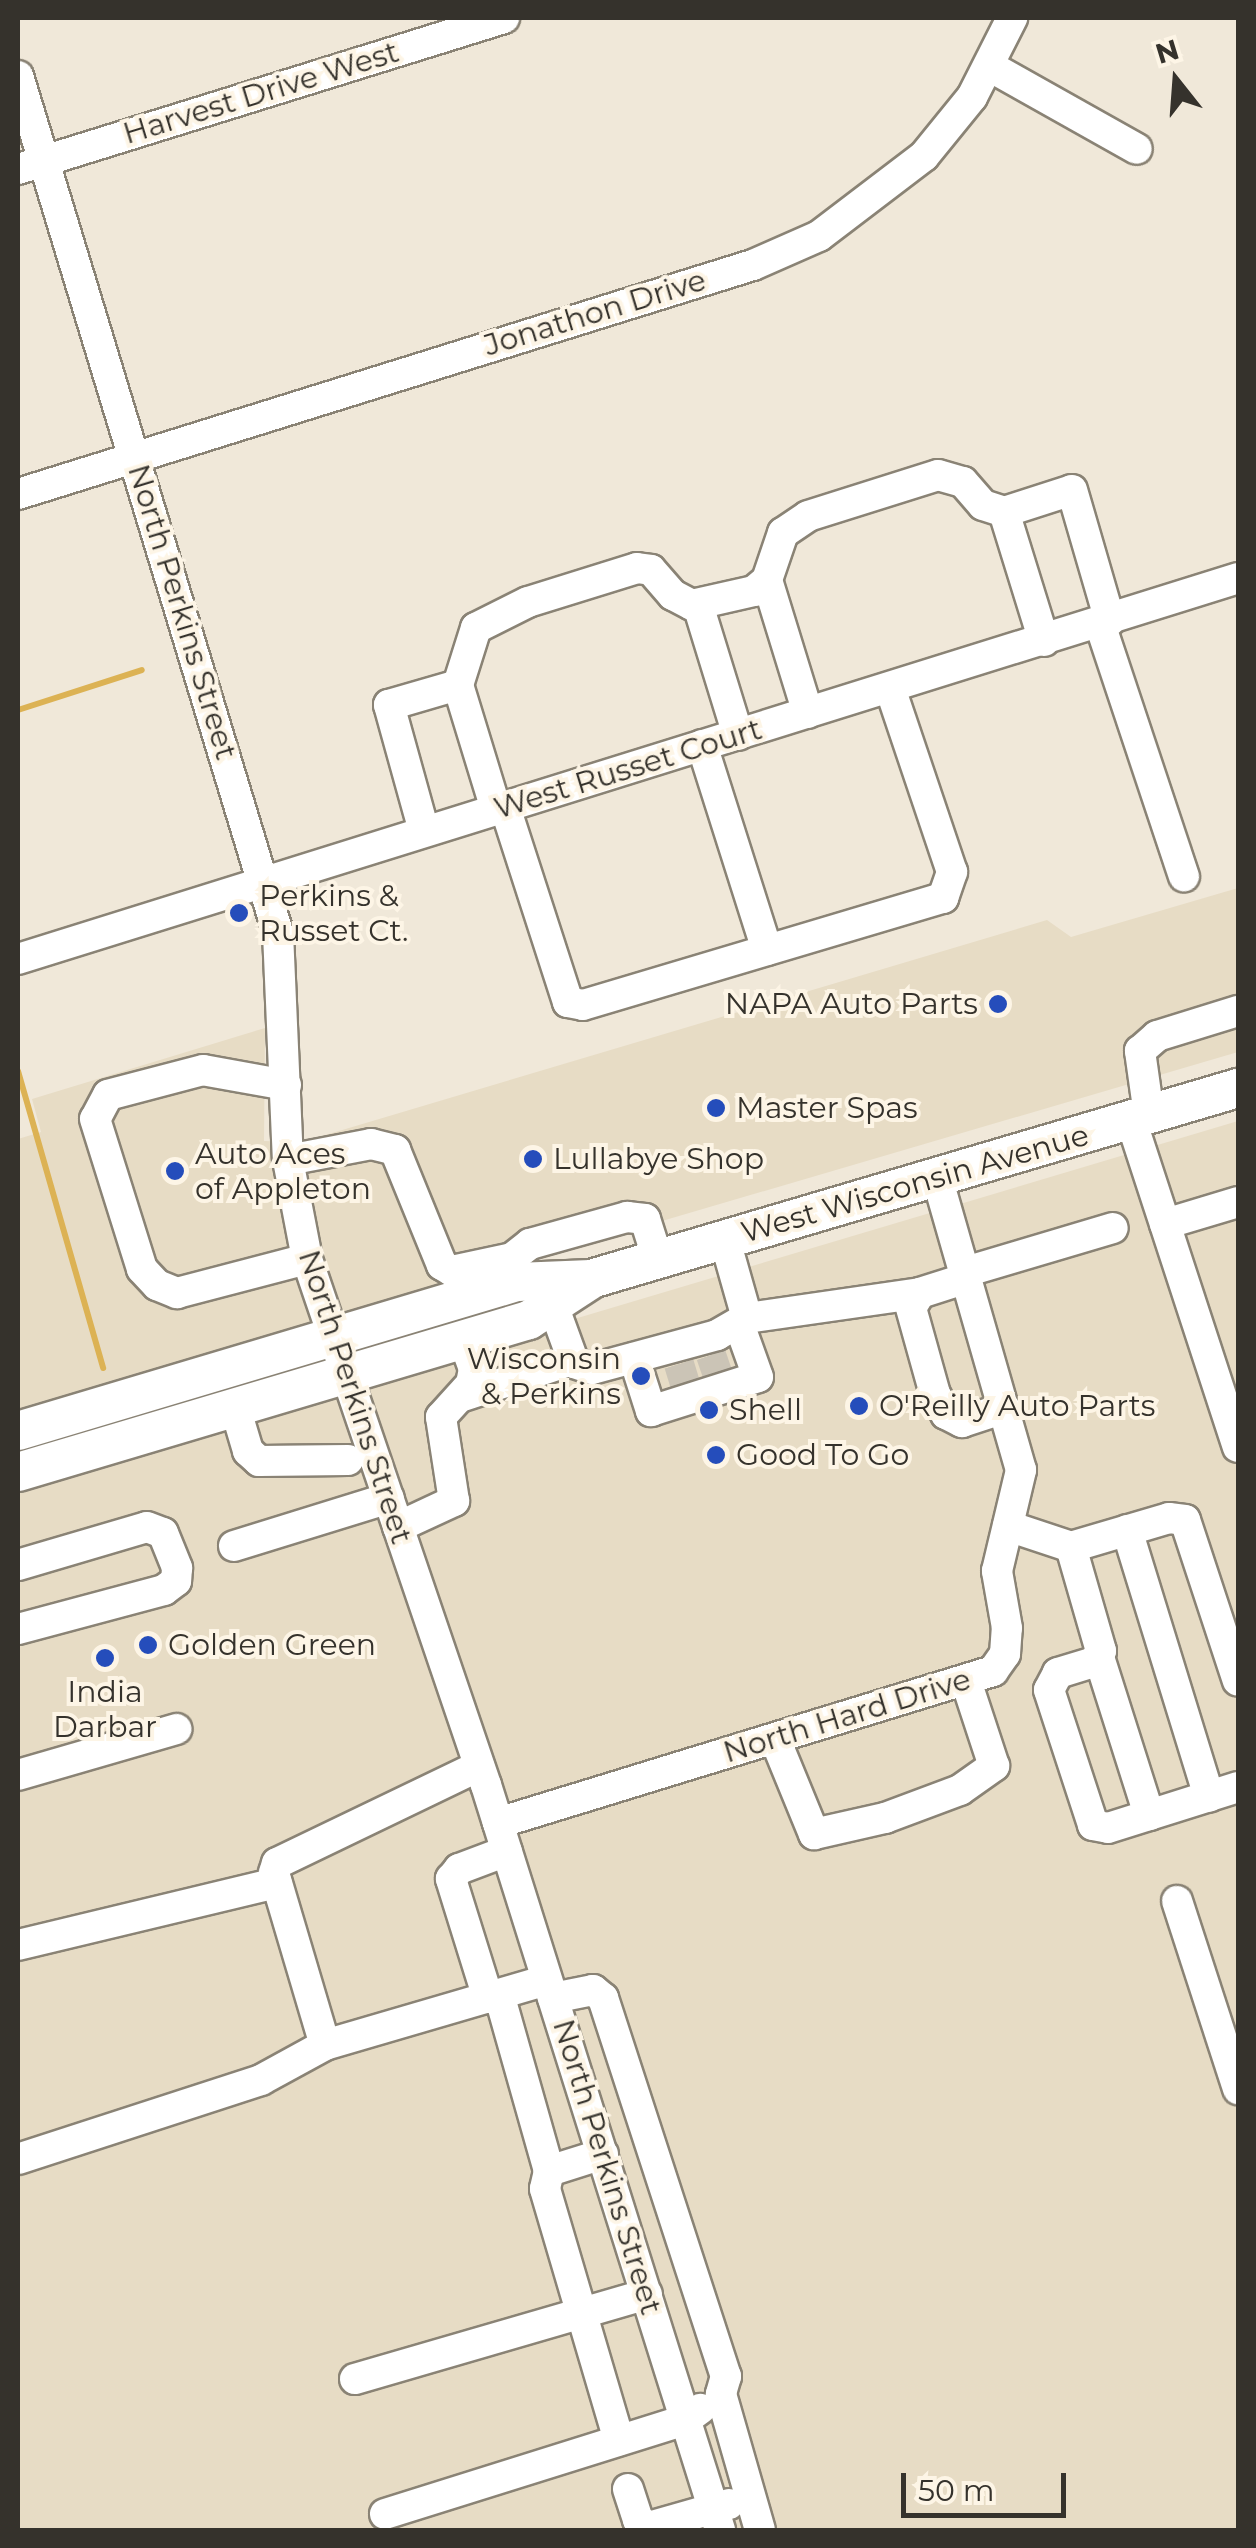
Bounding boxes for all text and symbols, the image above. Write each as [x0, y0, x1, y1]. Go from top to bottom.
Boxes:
north arrow [1126, 30, 1226, 130]
text: N [1151, 32, 1183, 71]
street label: Harvest Drive West [119, 34, 403, 152]
street label: Jonathon Drive [480, 262, 710, 364]
street label: North Perkins Street [120, 460, 244, 764]
street label: West Russet Court [490, 711, 766, 827]
place label: Perkins & Russet Ct. [259, 878, 408, 948]
marker: Perkins & Russet Ct. [228, 902, 250, 924]
place label: NAPA Auto Parts [725, 986, 978, 1022]
marker: NAPA Auto Parts [987, 993, 1009, 1015]
place label: Master Spas [736, 1090, 918, 1126]
marker: Master Spas [705, 1097, 727, 1119]
street label: West Wisconsin Avenue [737, 1117, 1093, 1251]
place label: Auto Aces of Appleton [195, 1136, 371, 1206]
place label: Lullabye Shop [553, 1141, 764, 1177]
marker: Lullabye Shop [522, 1148, 544, 1170]
marker: Auto Aces of Appleton [164, 1160, 186, 1182]
street label: North Perkins Street [291, 1246, 419, 1548]
place label: Wisconsin & Perkins [467, 1341, 621, 1412]
marker: Wisconsin & Perkins [630, 1365, 652, 1387]
place label: O'Reilly Auto Parts [879, 1388, 1155, 1424]
place label: Shell [729, 1392, 802, 1428]
marker: O'Reilly Auto Parts [848, 1395, 870, 1417]
marker: Shell [698, 1399, 720, 1421]
place label: Good To Go [736, 1437, 909, 1473]
marker: Good To Go [705, 1444, 727, 1466]
place label: Golden Green [168, 1627, 376, 1663]
marker: Golden Green [137, 1634, 159, 1656]
marker: India Darbar [94, 1647, 116, 1669]
street label: North Hard Drive [719, 1661, 975, 1771]
place label: India Darbar [53, 1674, 157, 1744]
street label: North Perkins Street [545, 2015, 669, 2319]
scale bar [906, 2453, 1071, 2515]
text: 50 m [918, 2472, 995, 2509]

